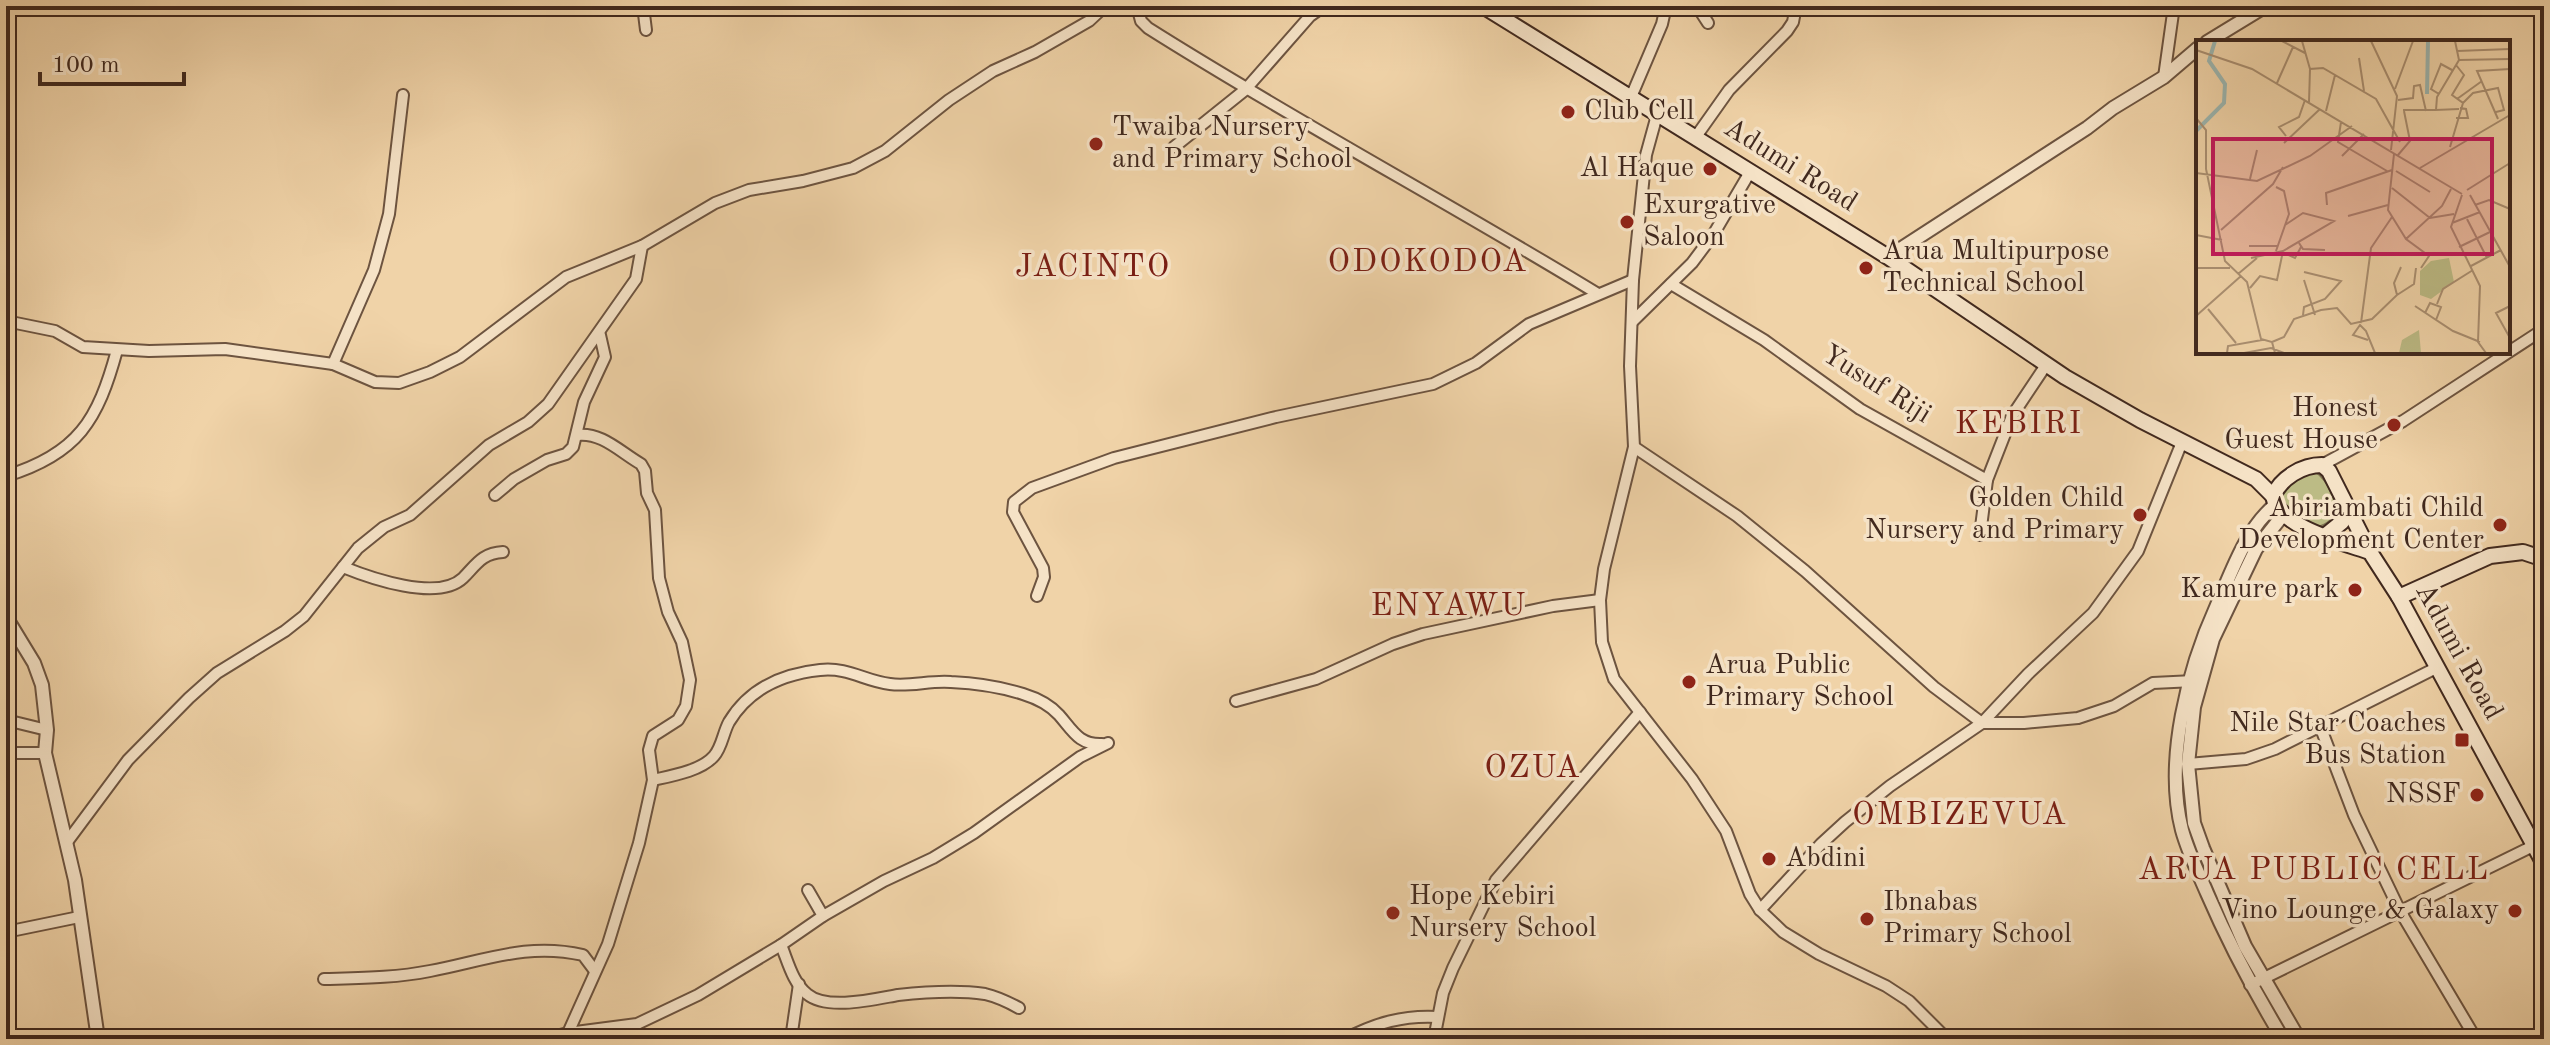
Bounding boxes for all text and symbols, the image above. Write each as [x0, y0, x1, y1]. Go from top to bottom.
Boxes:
scale bar [40, 36, 184, 86]
inset map [2196, 40, 2510, 354]
text: 100 m [52, 54, 120, 78]
place label: Club Cell [1584, 98, 1694, 126]
marker: Club Cell [1559, 103, 1577, 121]
place label: Twaiba Nursery and Primary School [1112, 114, 1352, 174]
street label: Adumi Road [1719, 114, 1861, 218]
marker: Twaiba Nursery and Primary School [1087, 135, 1105, 153]
place label: Al Haque [1579, 155, 1694, 183]
marker: Al Haque [1701, 160, 1719, 178]
place label: Exurgative Saloon [1643, 192, 1776, 252]
marker: Exurgative Saloon [1618, 213, 1636, 231]
place label: Arua Multipurpose Technical School [1882, 238, 2109, 298]
district label: ODOKODOA [1328, 247, 1528, 279]
district label: JACINTO [1015, 252, 1171, 284]
marker: Arua Multipurpose Technical School [1857, 259, 1875, 277]
street label: Yusuf Riji [1817, 341, 1935, 429]
place label: Honest Guest House [2224, 395, 2378, 455]
district label: KEBIRI [1955, 409, 2083, 441]
marker: Honest Guest House [2385, 416, 2403, 434]
place label: Golden Child Nursery and Primary [1865, 485, 2124, 545]
place label: Abiriambati Child Development Center [2238, 495, 2484, 555]
marker: Golden Child Nursery and Primary [2131, 506, 2149, 524]
marker: Abiriambati Child Development Center [2491, 516, 2509, 534]
place label: Kamure park [2180, 576, 2339, 604]
street label: Adumi Road [2409, 579, 2507, 725]
marker: Kamure park [2346, 581, 2364, 599]
district label: ENYAWU [1371, 591, 1527, 623]
place label: Arua Public Primary School [1705, 652, 1893, 712]
marker: Arua Public Primary School [1680, 673, 1698, 691]
place label: Nile Star Coaches Bus Station [2229, 710, 2446, 770]
marker: Nile Star Coaches Bus Station [2453, 731, 2471, 749]
district label: OZUA [1484, 753, 1582, 785]
place label: NSSF [2386, 781, 2461, 809]
marker: NSSF [2468, 786, 2486, 804]
district label: OMBIZEVUA [1852, 800, 2068, 832]
place label: Abdini [1785, 845, 1866, 873]
marker: Abdini [1760, 850, 1778, 868]
district label: ARUA PUBLIC CELL [2138, 855, 2490, 887]
place label: Hope Kebiri Nursery School [1409, 883, 1596, 943]
place label: Ibnabas Primary School [1883, 889, 2071, 949]
place label: Vino Lounge & Galaxy [2221, 897, 2499, 925]
marker: Vino Lounge & Galaxy [2506, 902, 2524, 920]
marker: Hope Kebiri Nursery School [1384, 904, 1402, 922]
marker: Ibnabas Primary School [1858, 910, 1876, 928]

